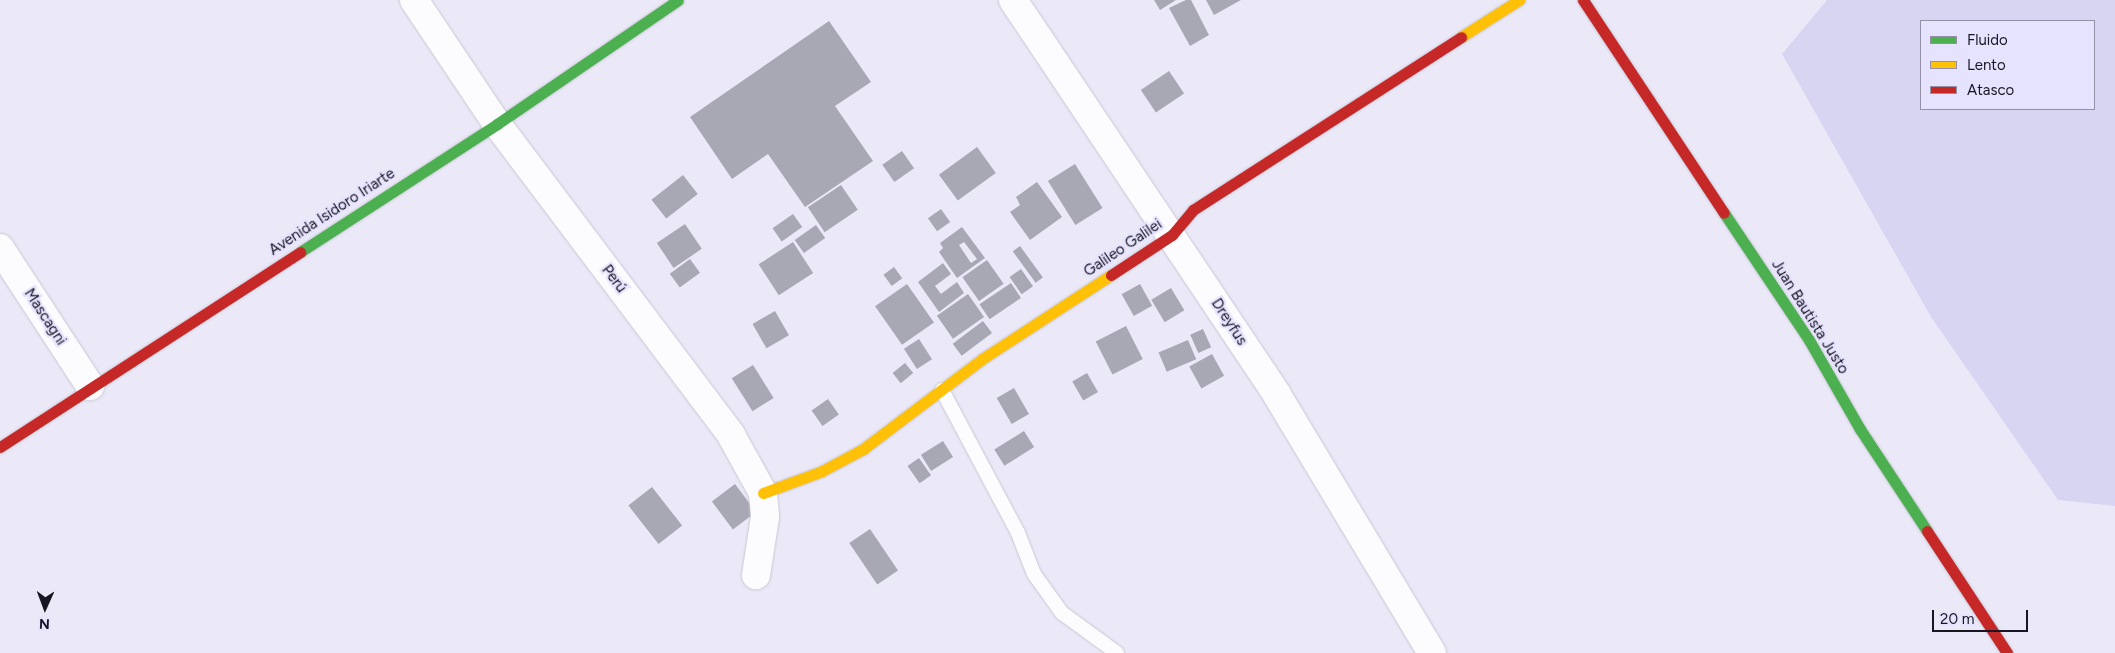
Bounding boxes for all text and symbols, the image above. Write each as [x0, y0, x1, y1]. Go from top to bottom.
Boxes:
legend [1920, 20, 2095, 110]
text: Fluido [1967, 31, 2008, 49]
text: Lento [1967, 56, 2006, 74]
text: Atasco [1967, 81, 2014, 99]
street label: Avenida Isidoro Iriarte [266, 165, 398, 259]
street label: Galileo Galilei [1080, 215, 1166, 281]
street label: Juan Bautista Justo [1768, 256, 1852, 378]
street label: Perú [598, 262, 630, 296]
street label: Mascagni [20, 285, 70, 349]
street label: Dreyfus [1207, 295, 1251, 349]
north arrow [20, 583, 70, 633]
scale bar [1935, 600, 2031, 632]
text: 20 m [1940, 610, 1974, 628]
text: N [39, 615, 50, 632]

